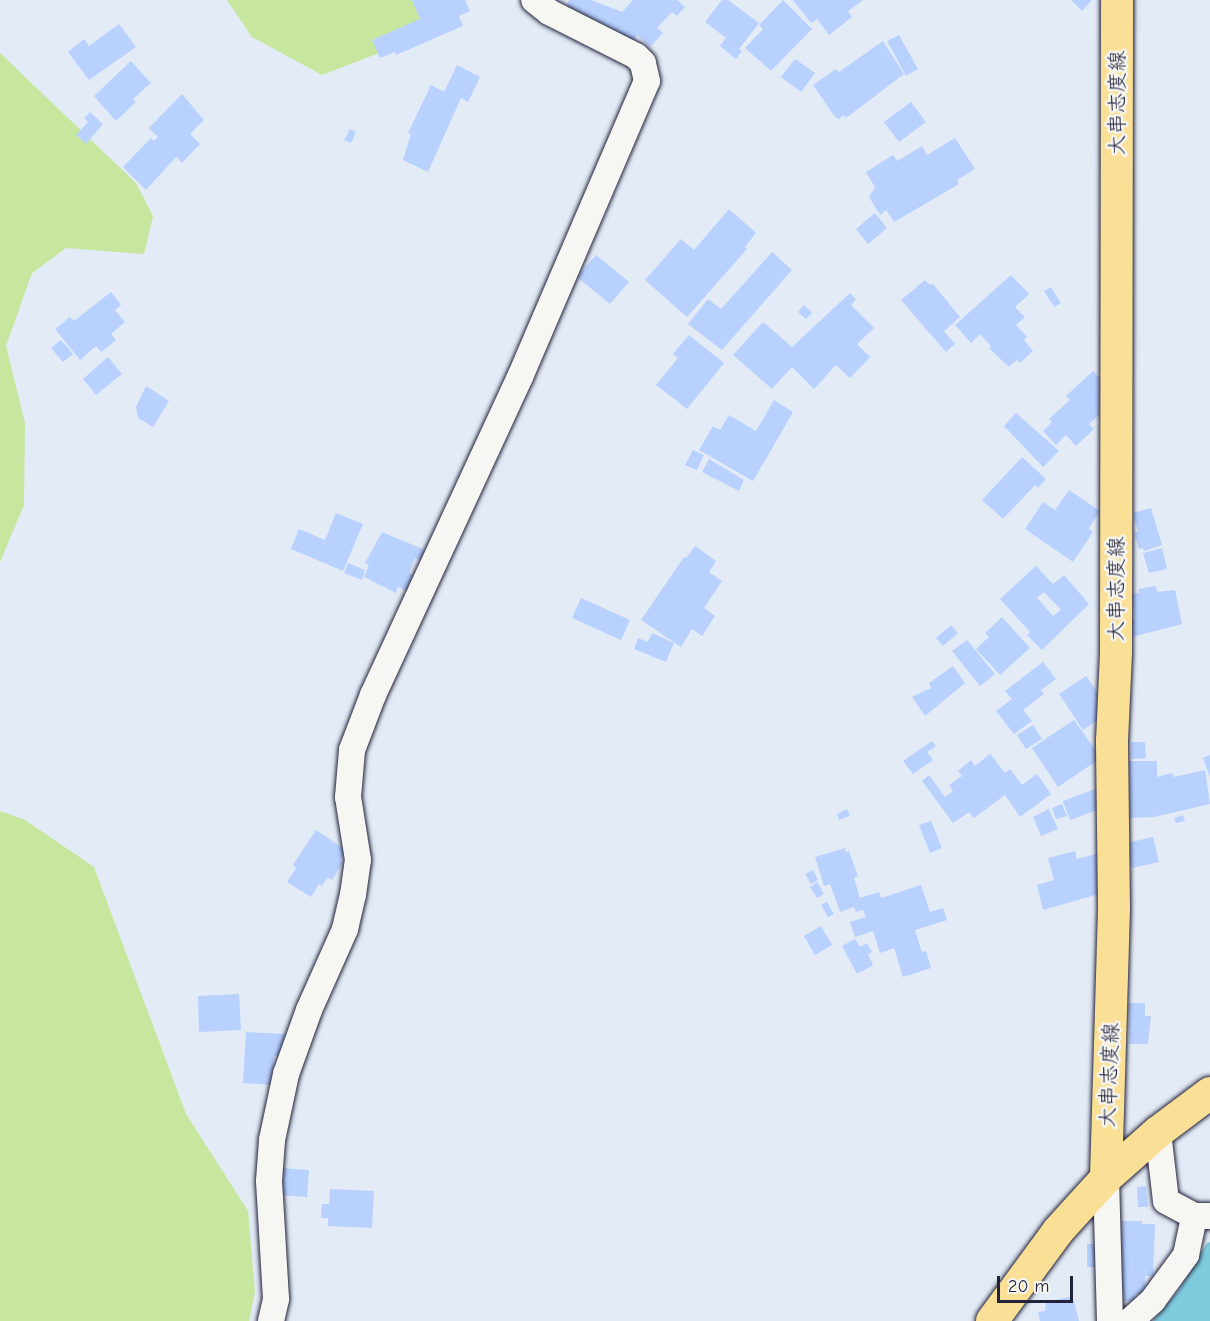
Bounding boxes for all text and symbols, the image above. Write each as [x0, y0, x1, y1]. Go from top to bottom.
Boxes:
street label: 大串志度線 [1104, 51, 1130, 155]
street label: 大串志度線 [1103, 537, 1129, 641]
street label: 大串志度線 [1095, 1022, 1123, 1128]
scale bar [1000, 1264, 1076, 1302]
text: 20 m [1008, 1276, 1049, 1297]

